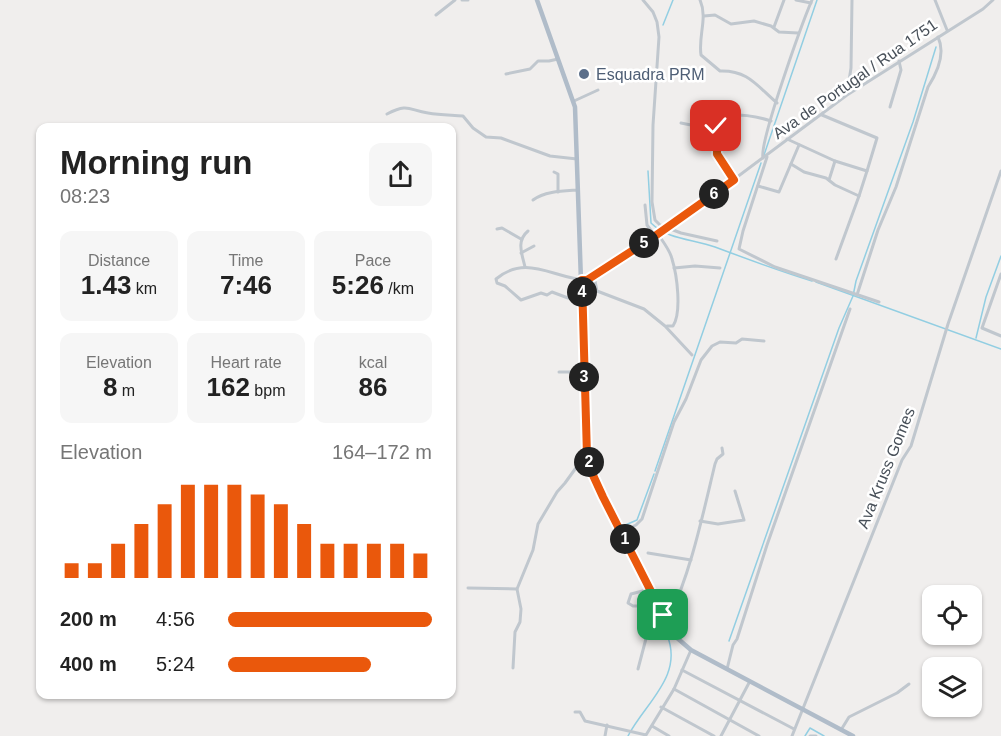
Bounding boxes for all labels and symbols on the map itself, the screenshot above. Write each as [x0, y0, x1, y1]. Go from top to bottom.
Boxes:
street label: Ava de Portugal / Rua 1751 [770, 16, 940, 142]
place label: Esquadra PRM [596, 66, 705, 83]
marker: Esquadra PRM [577, 67, 591, 81]
pin [690, 100, 741, 151]
pin: 6 [699, 179, 729, 209]
pin: 5 [629, 228, 659, 258]
pin: 4 [567, 277, 597, 307]
pin: 3 [569, 362, 599, 392]
street label: Ava Kruss Gomes [854, 405, 918, 531]
pin: 2 [574, 447, 604, 477]
pin: 1 [610, 524, 640, 554]
pin [637, 589, 688, 640]

